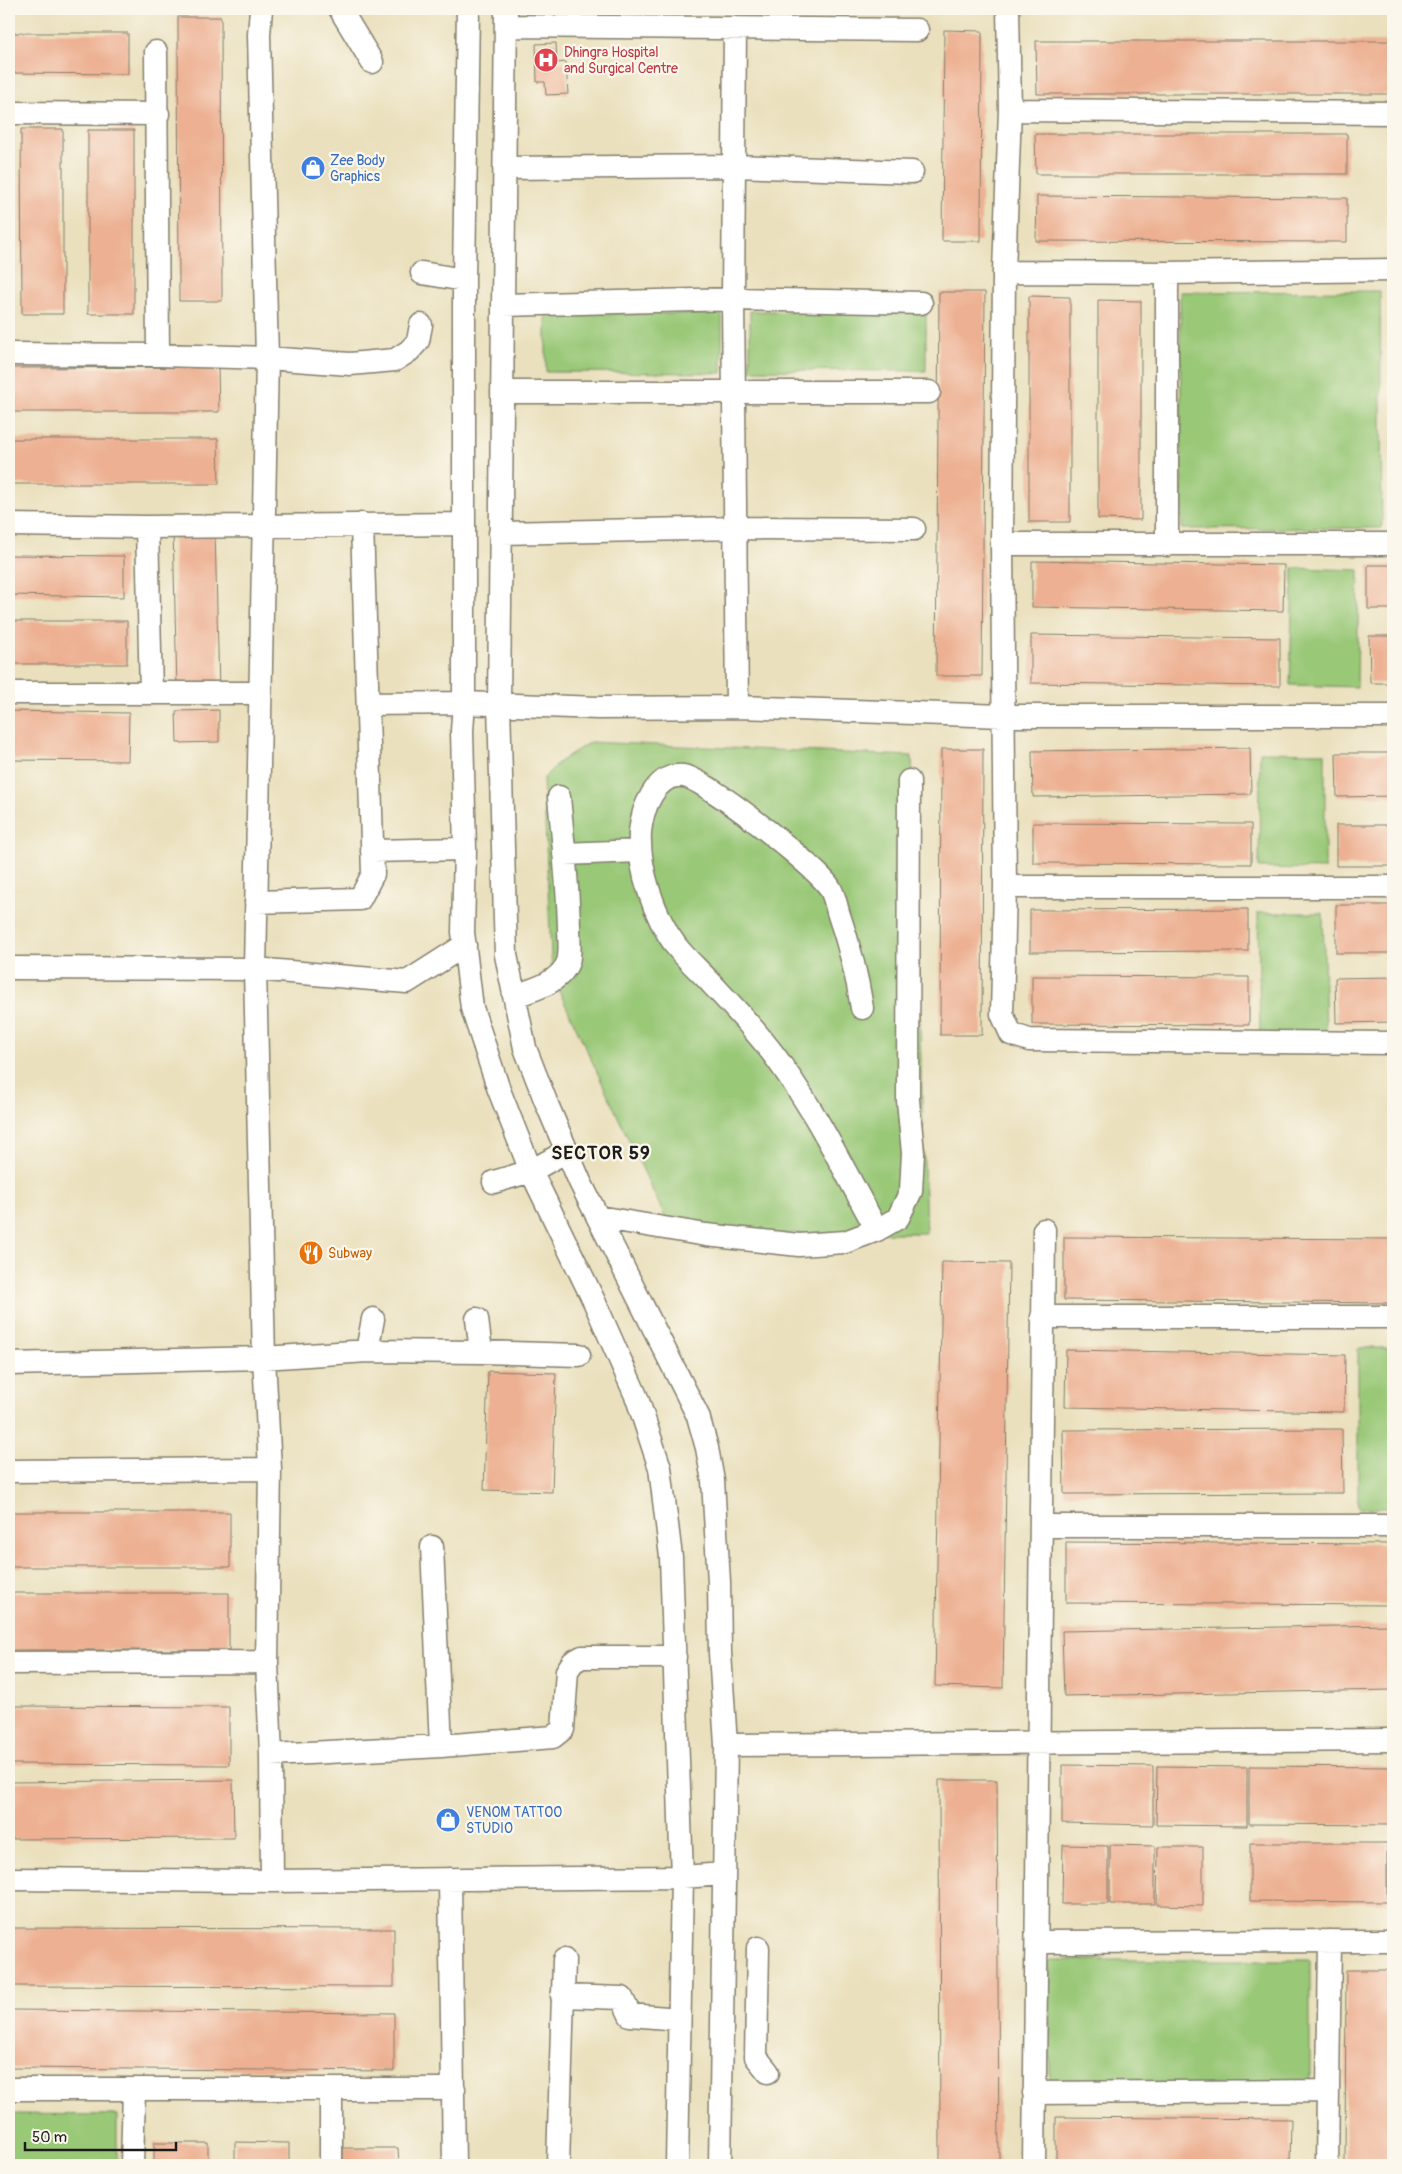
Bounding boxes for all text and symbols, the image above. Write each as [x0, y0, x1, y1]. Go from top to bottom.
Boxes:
place label: Dhingra Hospital and Surgical Centre [564, 44, 678, 77]
hospital icon: Dhingra Hospital and Surgical Centre [533, 47, 559, 73]
place label: Zee Body Graphics [330, 152, 385, 185]
shop icon: Zee Body Graphics [300, 155, 326, 181]
district label: SECTOR 59 [551, 1141, 651, 1165]
restaurant icon: Subway [298, 1240, 324, 1266]
place label: Subway [328, 1245, 372, 1262]
place label: VENOM TATTOO STUDIO [466, 1804, 562, 1837]
shop icon: VENOM TATTOO STUDIO [435, 1807, 461, 1833]
scale bar [25, 2119, 176, 2151]
text: 50 m [32, 2128, 67, 2147]

